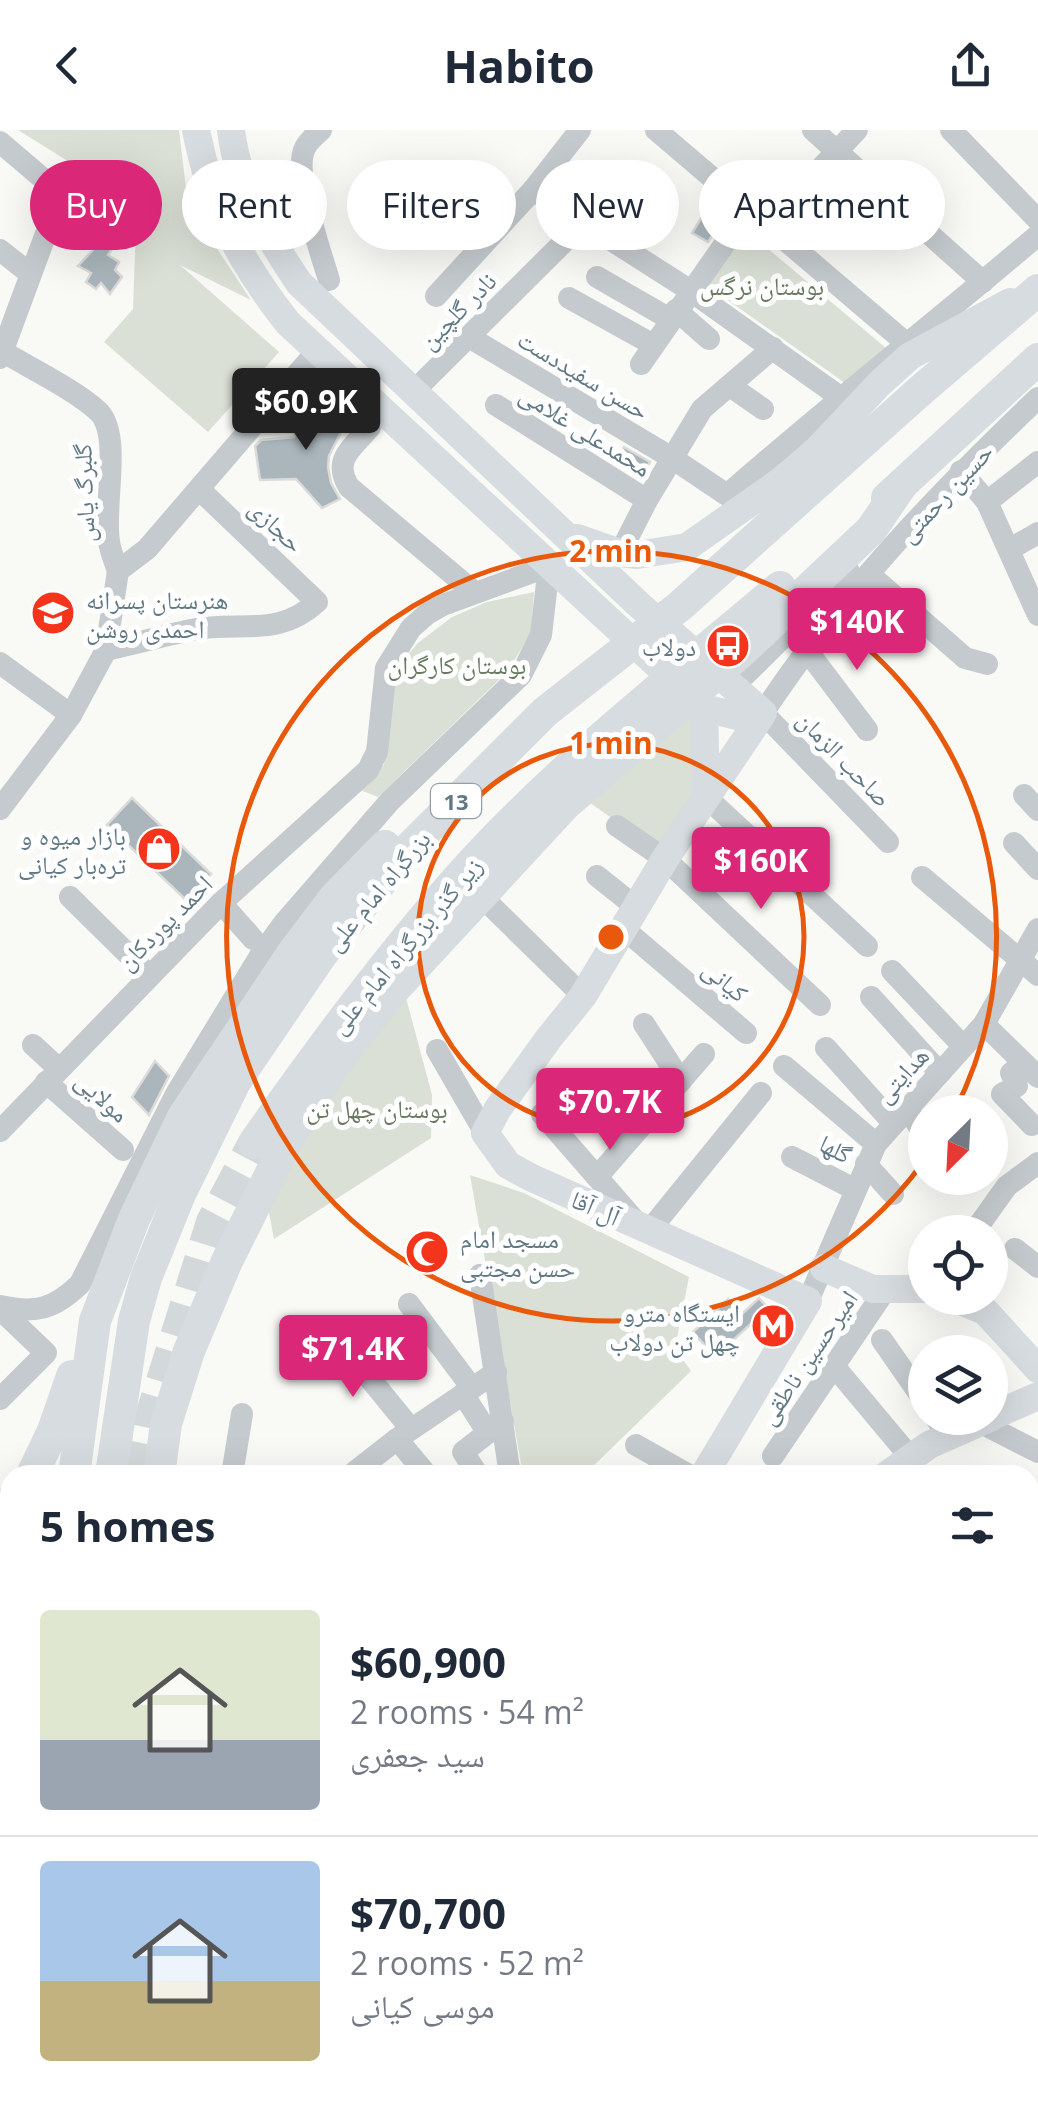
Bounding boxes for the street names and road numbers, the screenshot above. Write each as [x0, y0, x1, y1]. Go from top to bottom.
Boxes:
street label: نادر گلچین [411, 264, 503, 356]
street label: حسن سفیددست [512, 321, 656, 427]
street label: محمدعلی غلامی [514, 376, 658, 484]
street label: حسین رحمتی [890, 435, 1000, 549]
street label: گلبرگ یاس [64, 443, 102, 543]
street label: حجازی [242, 491, 312, 560]
street label: صاحب الزمان [790, 702, 900, 814]
road number: 13 [431, 784, 481, 818]
street label: بزرگراه امام علی [316, 822, 438, 958]
street label: زیر گذر بزرگراه امام علی [321, 849, 490, 1041]
street label: احمد پوردکان [109, 867, 219, 977]
street label: کیانی [696, 951, 756, 1009]
street label: هدایتی [866, 1039, 936, 1109]
street label: مولایی [69, 1063, 137, 1129]
street label: گلها [814, 1125, 858, 1171]
street label: آل آقا [566, 1181, 626, 1233]
street label: امیرحسین ناطقی [749, 1283, 865, 1431]

